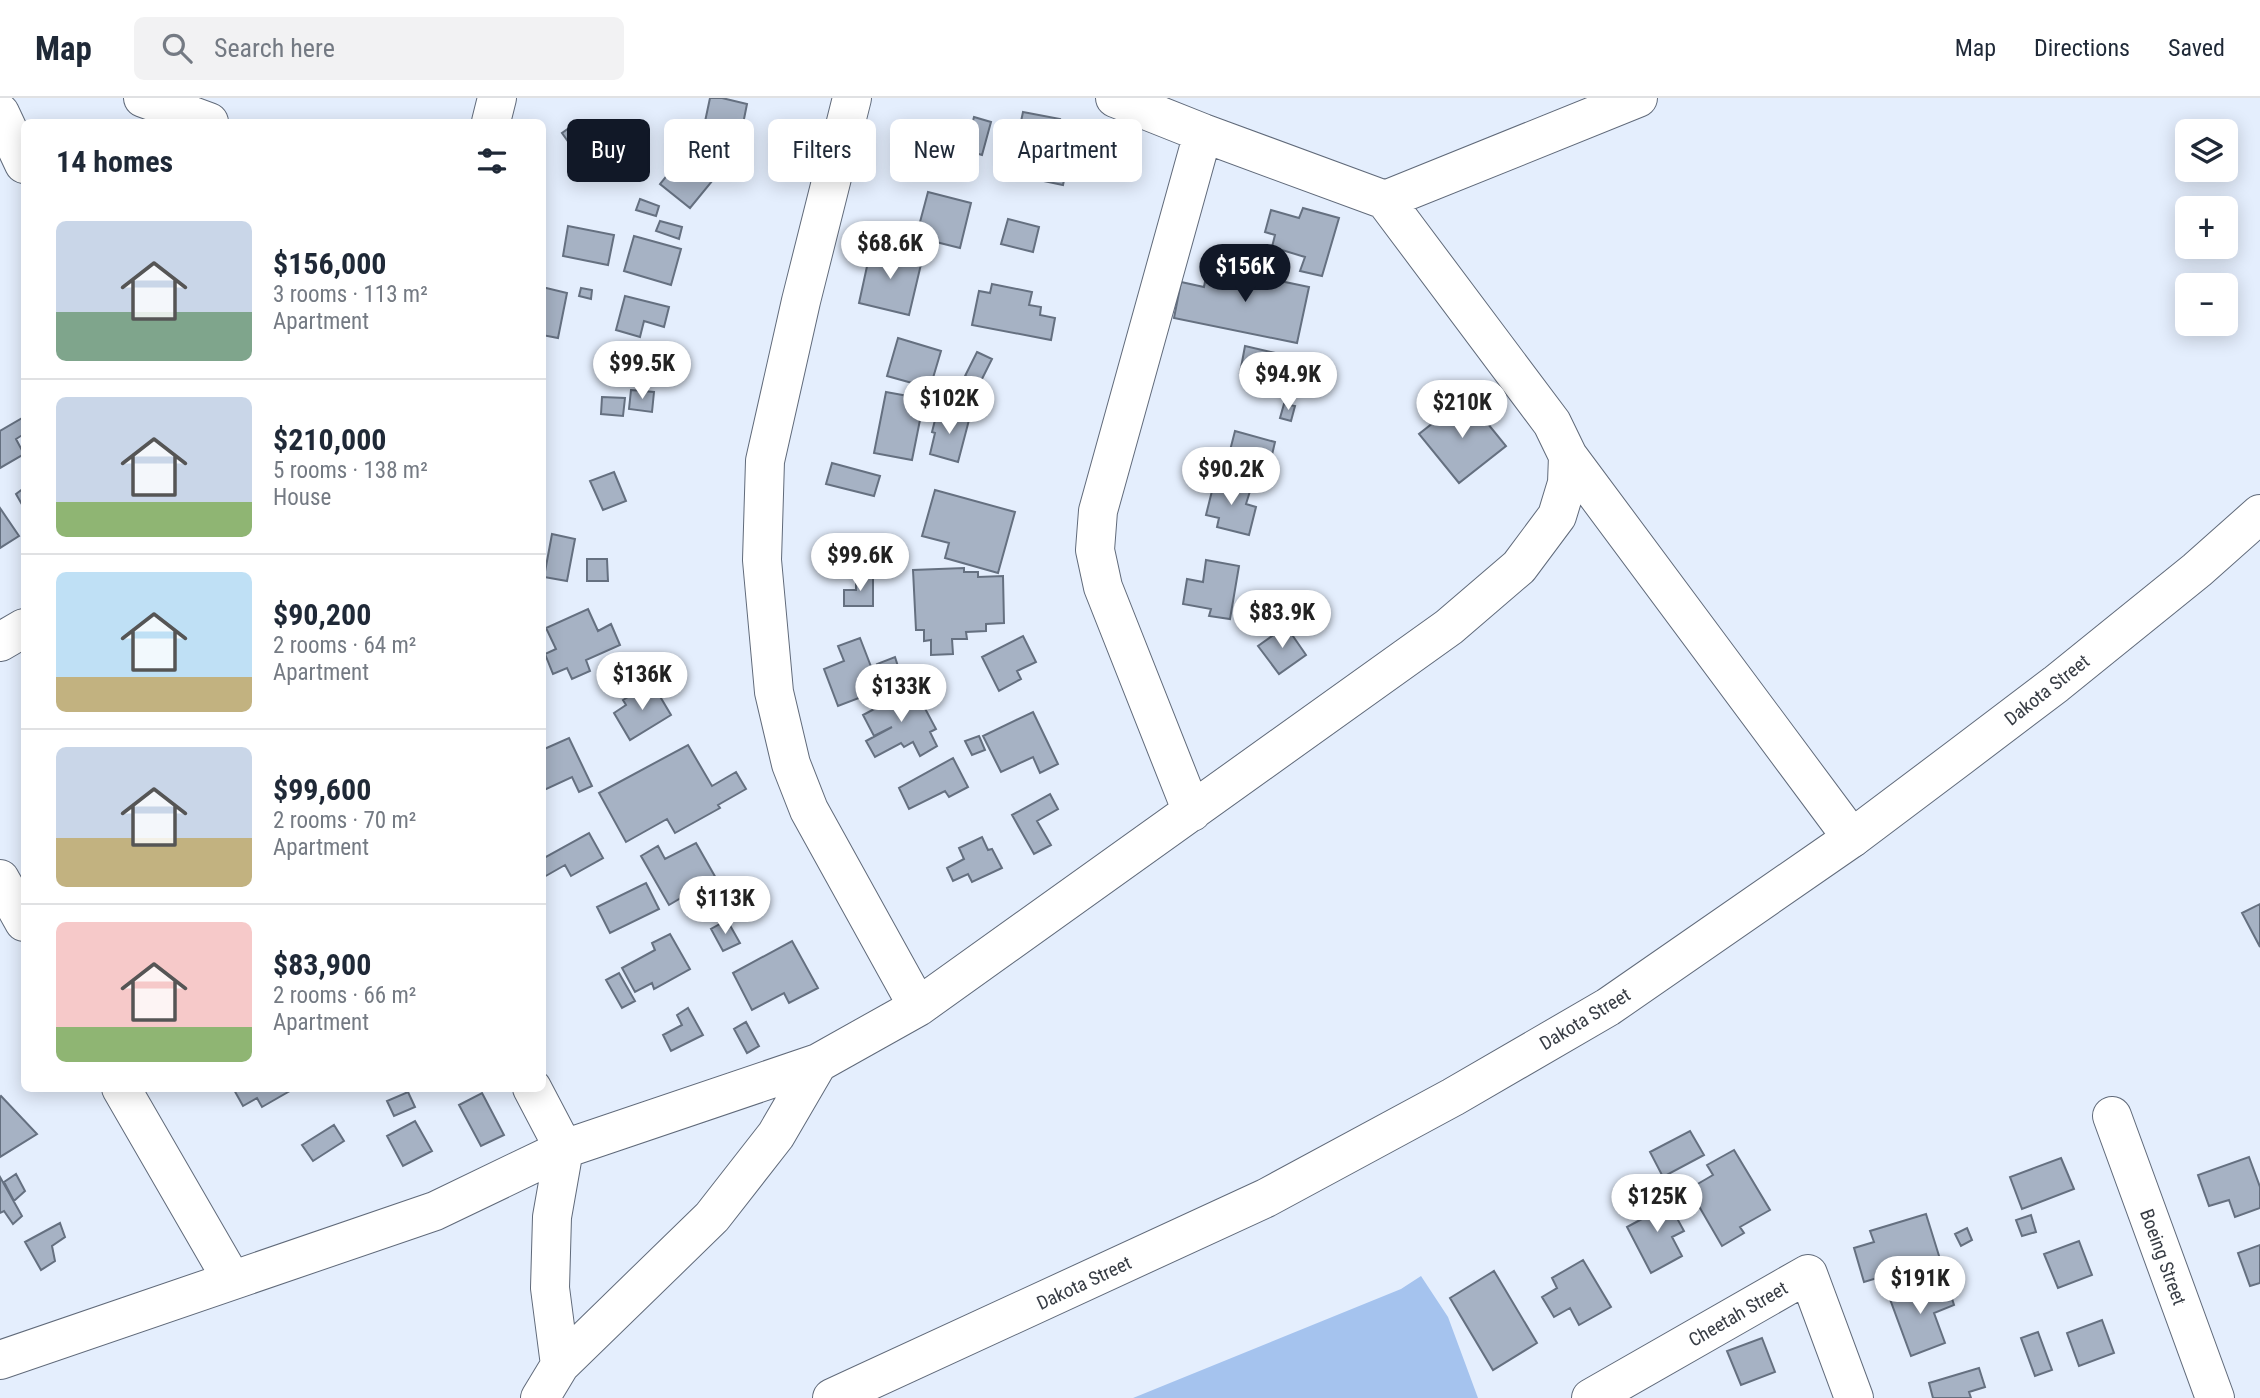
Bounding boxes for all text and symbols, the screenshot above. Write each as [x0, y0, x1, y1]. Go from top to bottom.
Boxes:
search box [134, 17, 624, 80]
text: Map [35, 29, 92, 68]
icon: search [158, 29, 196, 67]
text: Search here [214, 33, 335, 63]
text: Map [1955, 34, 1996, 62]
text: Directions [2034, 34, 2130, 62]
text: Saved [2168, 34, 2225, 62]
chip: Buy [567, 119, 650, 182]
chip: Rent [664, 119, 754, 182]
chip: Filters [768, 119, 876, 182]
chip: New [890, 119, 979, 182]
chip: Apartment [993, 119, 1142, 182]
map controls [2175, 119, 2238, 336]
button: layers [2175, 119, 2238, 182]
icon: filters [473, 142, 511, 180]
text: 14 homes [56, 144, 173, 179]
button: + [2175, 196, 2238, 259]
pin: $68.6K [833, 222, 947, 281]
text: $68.6K [857, 230, 923, 257]
pin: $156K [1196, 244, 1294, 304]
text: $156,000 [273, 246, 386, 281]
icon: home [112, 249, 196, 333]
text: $156K [1215, 253, 1275, 280]
button: − [2175, 273, 2238, 336]
text: 3 rooms · 113 m² [273, 281, 428, 308]
text: Apartment [273, 308, 369, 335]
pin: $99.5K [585, 342, 699, 401]
text: $99.5K [609, 350, 675, 377]
pin: $94.9K [1231, 352, 1345, 412]
text: $94.9K [1255, 361, 1321, 388]
pin: $102K [900, 376, 998, 436]
pin: $210K [1413, 380, 1511, 440]
text: $102K [919, 385, 979, 412]
text: $210K [1432, 389, 1492, 416]
text: $210,000 [273, 422, 386, 457]
icon: home [112, 425, 196, 509]
pin: $90.2K [1174, 448, 1288, 507]
text: $90.2K [1198, 456, 1264, 483]
text: 5 rooms · 138 m² [273, 457, 428, 484]
text: House [273, 484, 331, 511]
pin: $99.6K [803, 533, 917, 593]
text: $99.6K [827, 542, 893, 569]
pin: $83.9K [1225, 590, 1339, 650]
text: $90,200 [273, 597, 371, 632]
text: $83.9K [1249, 599, 1315, 626]
icon: home [112, 600, 196, 684]
text: 2 rooms · 64 m² [273, 632, 416, 659]
street label: Dakota Street [2000, 650, 2094, 730]
pin: $136K [593, 652, 691, 712]
text: Apartment [273, 659, 369, 686]
text: $136K [612, 661, 672, 688]
pin: $133K [852, 664, 950, 724]
text: $133K [871, 673, 931, 700]
text: $99,600 [273, 772, 371, 807]
icon: home [112, 775, 196, 859]
text: 2 rooms · 70 m² [273, 807, 416, 834]
text: Apartment [273, 834, 369, 861]
pin: $113K [676, 876, 774, 936]
text: $113K [695, 885, 755, 912]
text: $83,900 [273, 947, 371, 982]
icon: home [112, 950, 196, 1034]
text: 2 rooms · 66 m² [273, 982, 416, 1009]
street label: Dakota Street [1536, 983, 1634, 1055]
text: Apartment [273, 1009, 369, 1036]
pin: $125K [1608, 1174, 1706, 1234]
text: $125K [1627, 1183, 1687, 1210]
street label: Boeing Street [2135, 1206, 2191, 1308]
street label: Dakota Street [1033, 1251, 1135, 1315]
pin: $191K [1871, 1256, 1969, 1316]
text: $191K [1890, 1265, 1950, 1292]
street label: Cheetah Street [1684, 1276, 1792, 1352]

